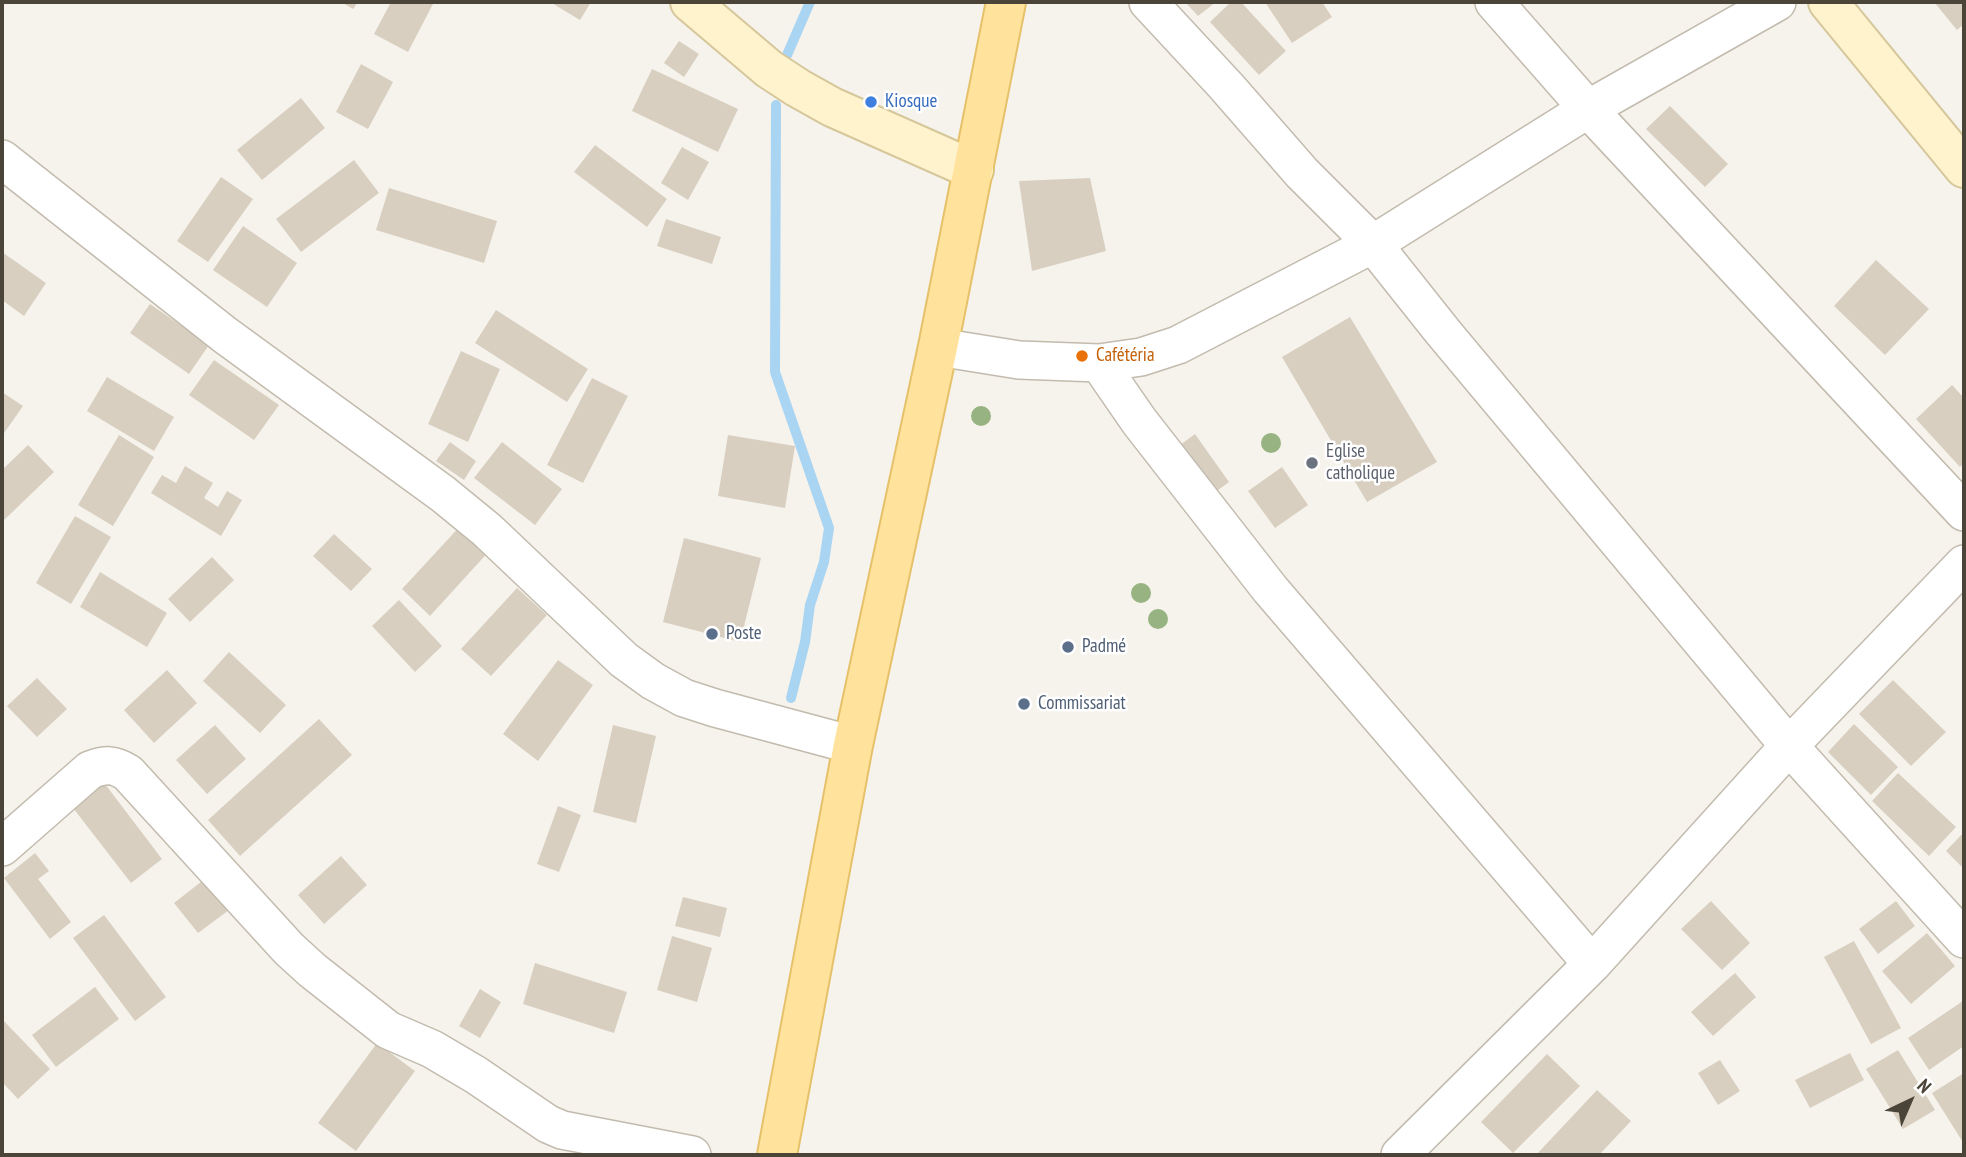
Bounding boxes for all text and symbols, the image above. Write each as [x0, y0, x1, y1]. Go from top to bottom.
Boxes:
place label: Kiosque [885, 91, 937, 113]
marker: Kiosque [863, 94, 879, 110]
place label: Cafétéria [1096, 345, 1154, 367]
marker: Cafétéria [1074, 348, 1090, 364]
place label: Eglise catholique [1326, 441, 1395, 485]
marker: Eglise catholique [1304, 455, 1320, 471]
place label: Poste [726, 623, 762, 645]
marker: Poste [704, 626, 720, 642]
place label: Padmé [1082, 636, 1126, 658]
marker: Padmé [1060, 639, 1076, 655]
place label: Commissariat [1038, 693, 1126, 715]
marker: Commissariat [1016, 696, 1032, 712]
north arrow [1875, 1066, 1945, 1136]
text: N [1913, 1074, 1937, 1098]

